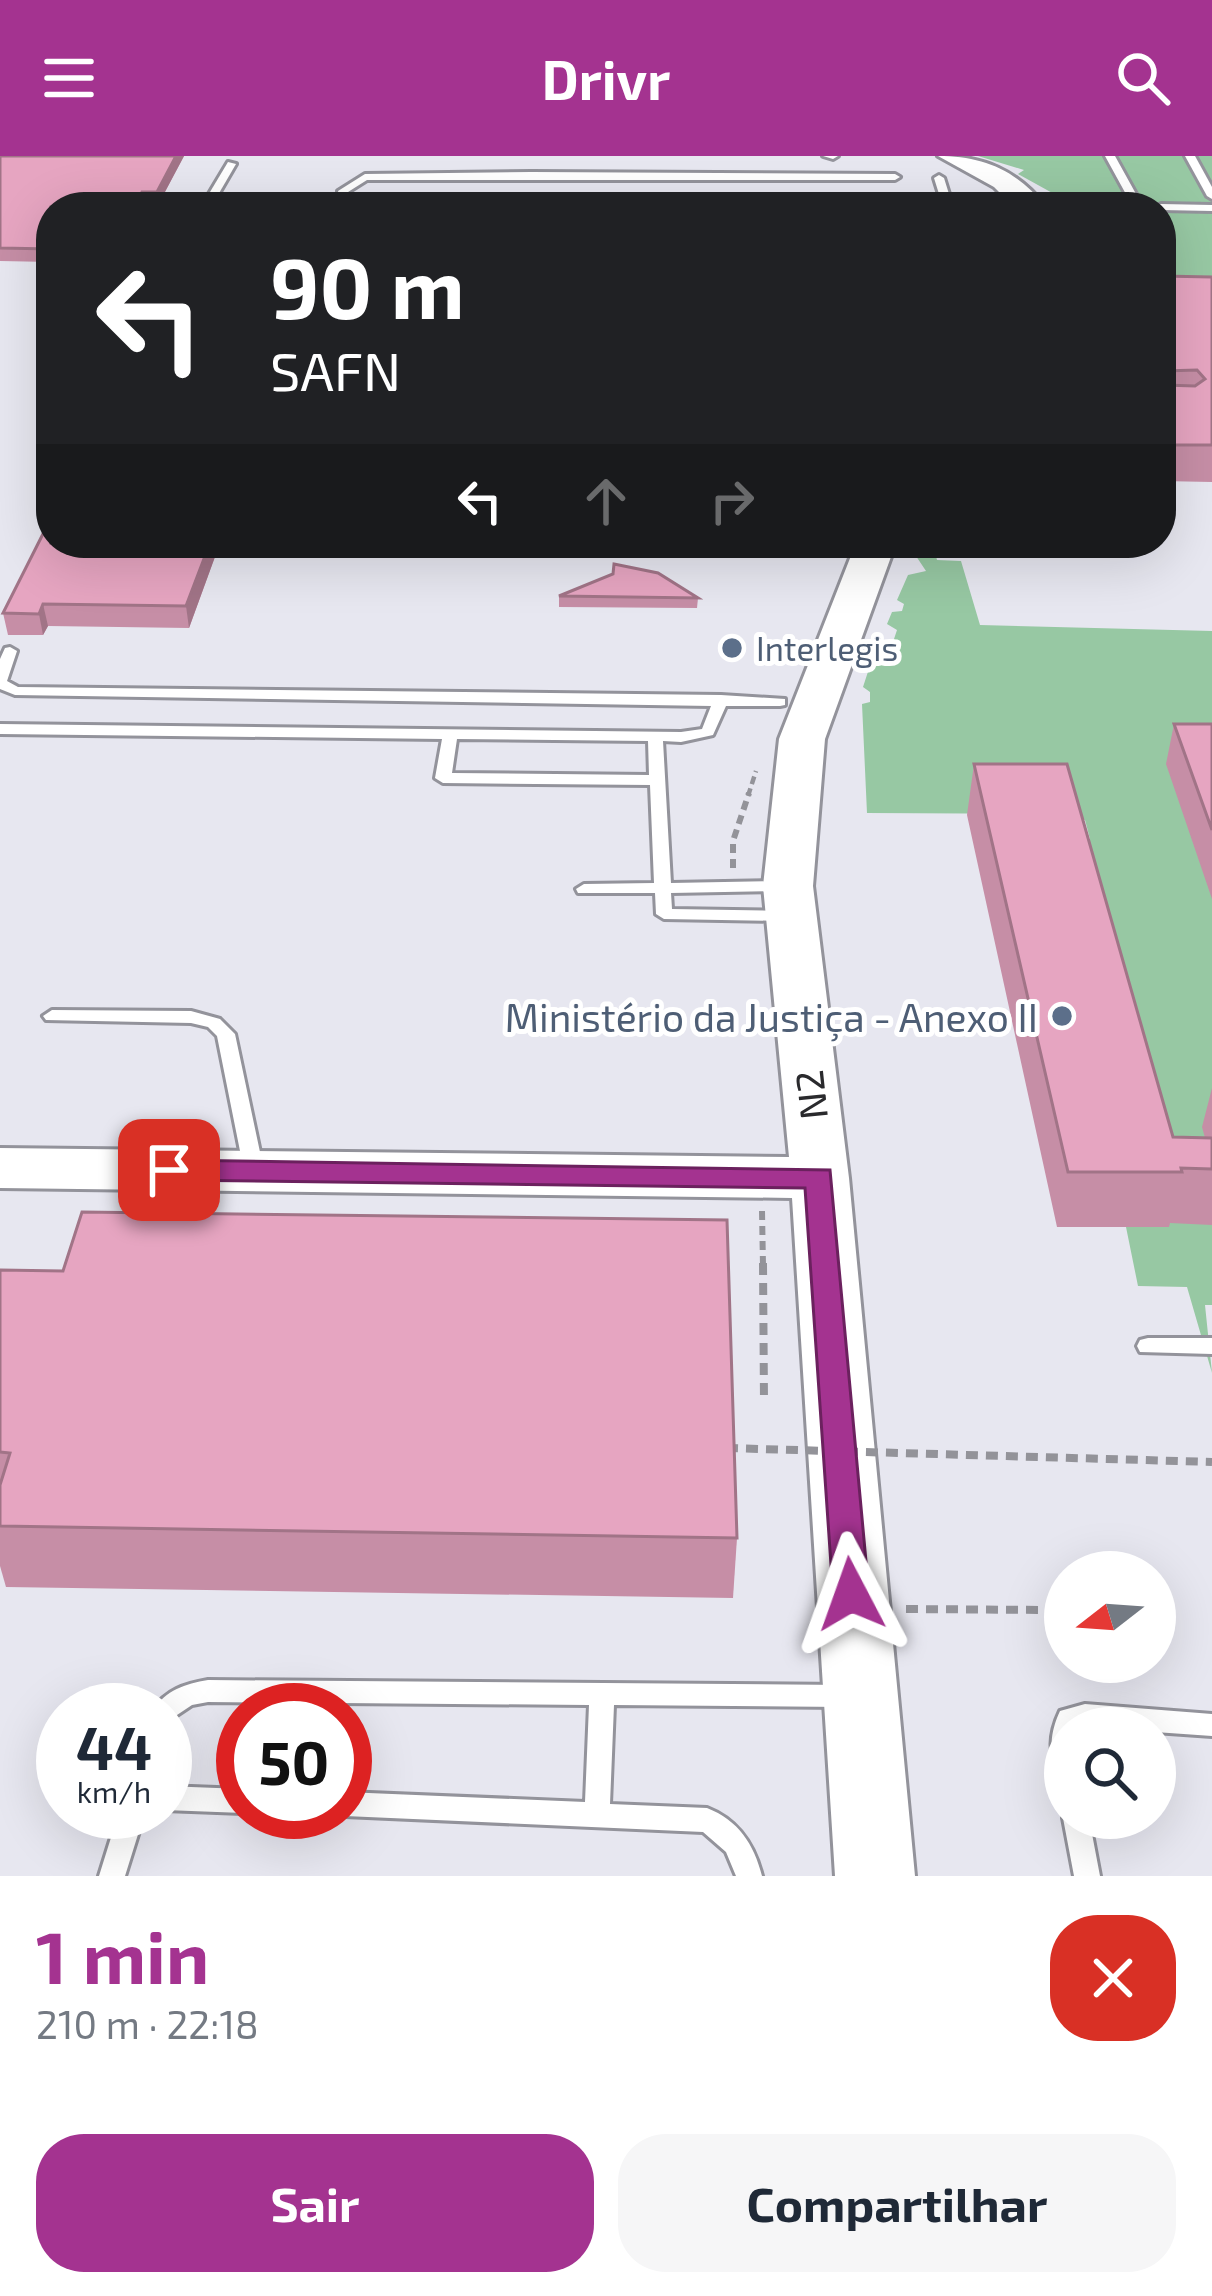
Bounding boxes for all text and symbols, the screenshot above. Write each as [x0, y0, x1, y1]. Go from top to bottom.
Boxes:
icon: menu [36, 45, 102, 111]
icon: search [1110, 45, 1176, 111]
text: Drivr [542, 46, 670, 111]
text: 90 m [270, 235, 465, 336]
icon: left [72, 240, 228, 396]
text: SAFN [270, 337, 401, 402]
icon: left [447, 468, 513, 534]
icon: ahead [573, 468, 639, 534]
icon: right [699, 468, 765, 534]
place label: Interlegis [756, 628, 898, 668]
marker: Interlegis [719, 635, 745, 661]
place label: Ministério da Justiça - Anexo II [505, 993, 1038, 1042]
marker: Ministério da Justiça - Anexo II [1049, 1003, 1075, 1029]
street label: N2 [784, 1068, 836, 1122]
pin [118, 1119, 220, 1221]
icon: arrive [136, 1137, 202, 1203]
position arrow [788, 1531, 914, 1657]
north arrow [1044, 1551, 1176, 1683]
map controls [1044, 1551, 1176, 1839]
speed limit sign: 50 [216, 1683, 372, 1839]
button: search [1044, 1707, 1176, 1839]
text: 44 [76, 1710, 152, 1782]
text: km/h [77, 1773, 151, 1809]
text: 1 min [36, 1912, 209, 1998]
button: close [1050, 1915, 1176, 2041]
text: 210 m · 22:18 [36, 2000, 259, 2047]
button: Sair [36, 2134, 594, 2272]
button: Compartilhar [618, 2134, 1176, 2272]

